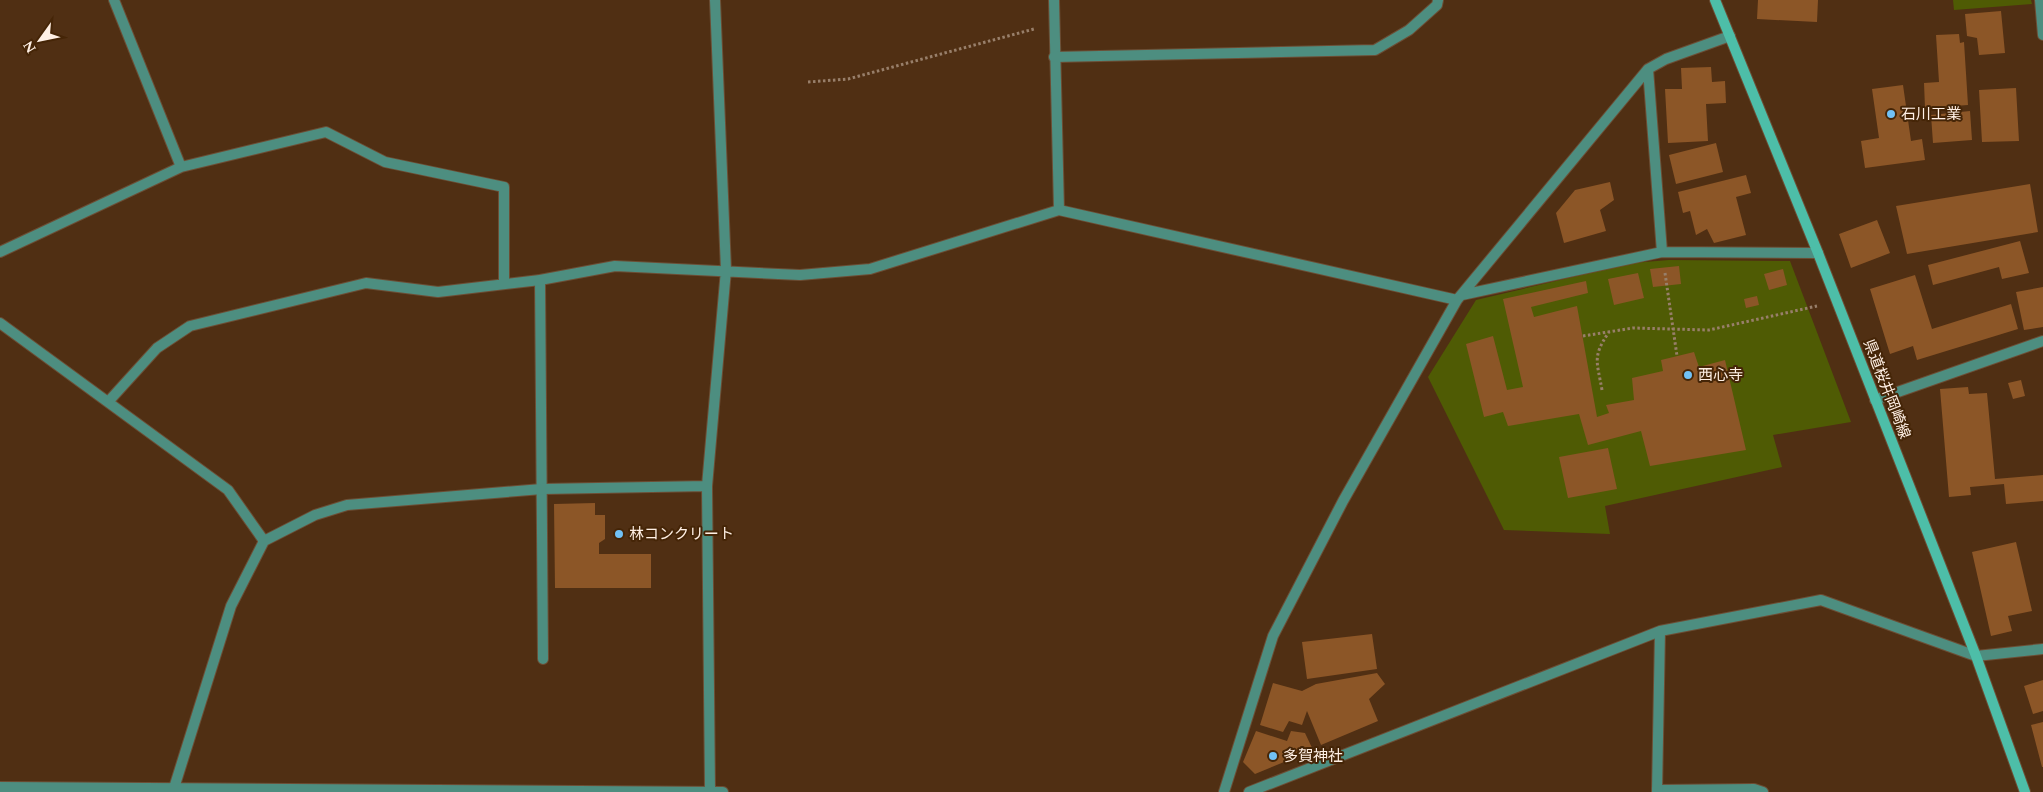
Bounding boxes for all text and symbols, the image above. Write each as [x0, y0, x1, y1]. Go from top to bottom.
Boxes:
north arrow [15, 15, 65, 65]
text: N [18, 36, 41, 57]
place label: 石川工業 [1901, 103, 1961, 126]
marker: 石川工業 [1885, 108, 1897, 120]
street label: 県道桜井岡崎線 [1857, 336, 1916, 442]
place label: 西心寺 [1698, 364, 1743, 387]
marker: 西心寺 [1682, 369, 1694, 381]
place label: 林コンクリート [629, 523, 734, 546]
marker: 林コンクリート [613, 528, 625, 540]
place label: 多賀神社 [1283, 745, 1343, 768]
marker: 多賀神社 [1267, 750, 1279, 762]

